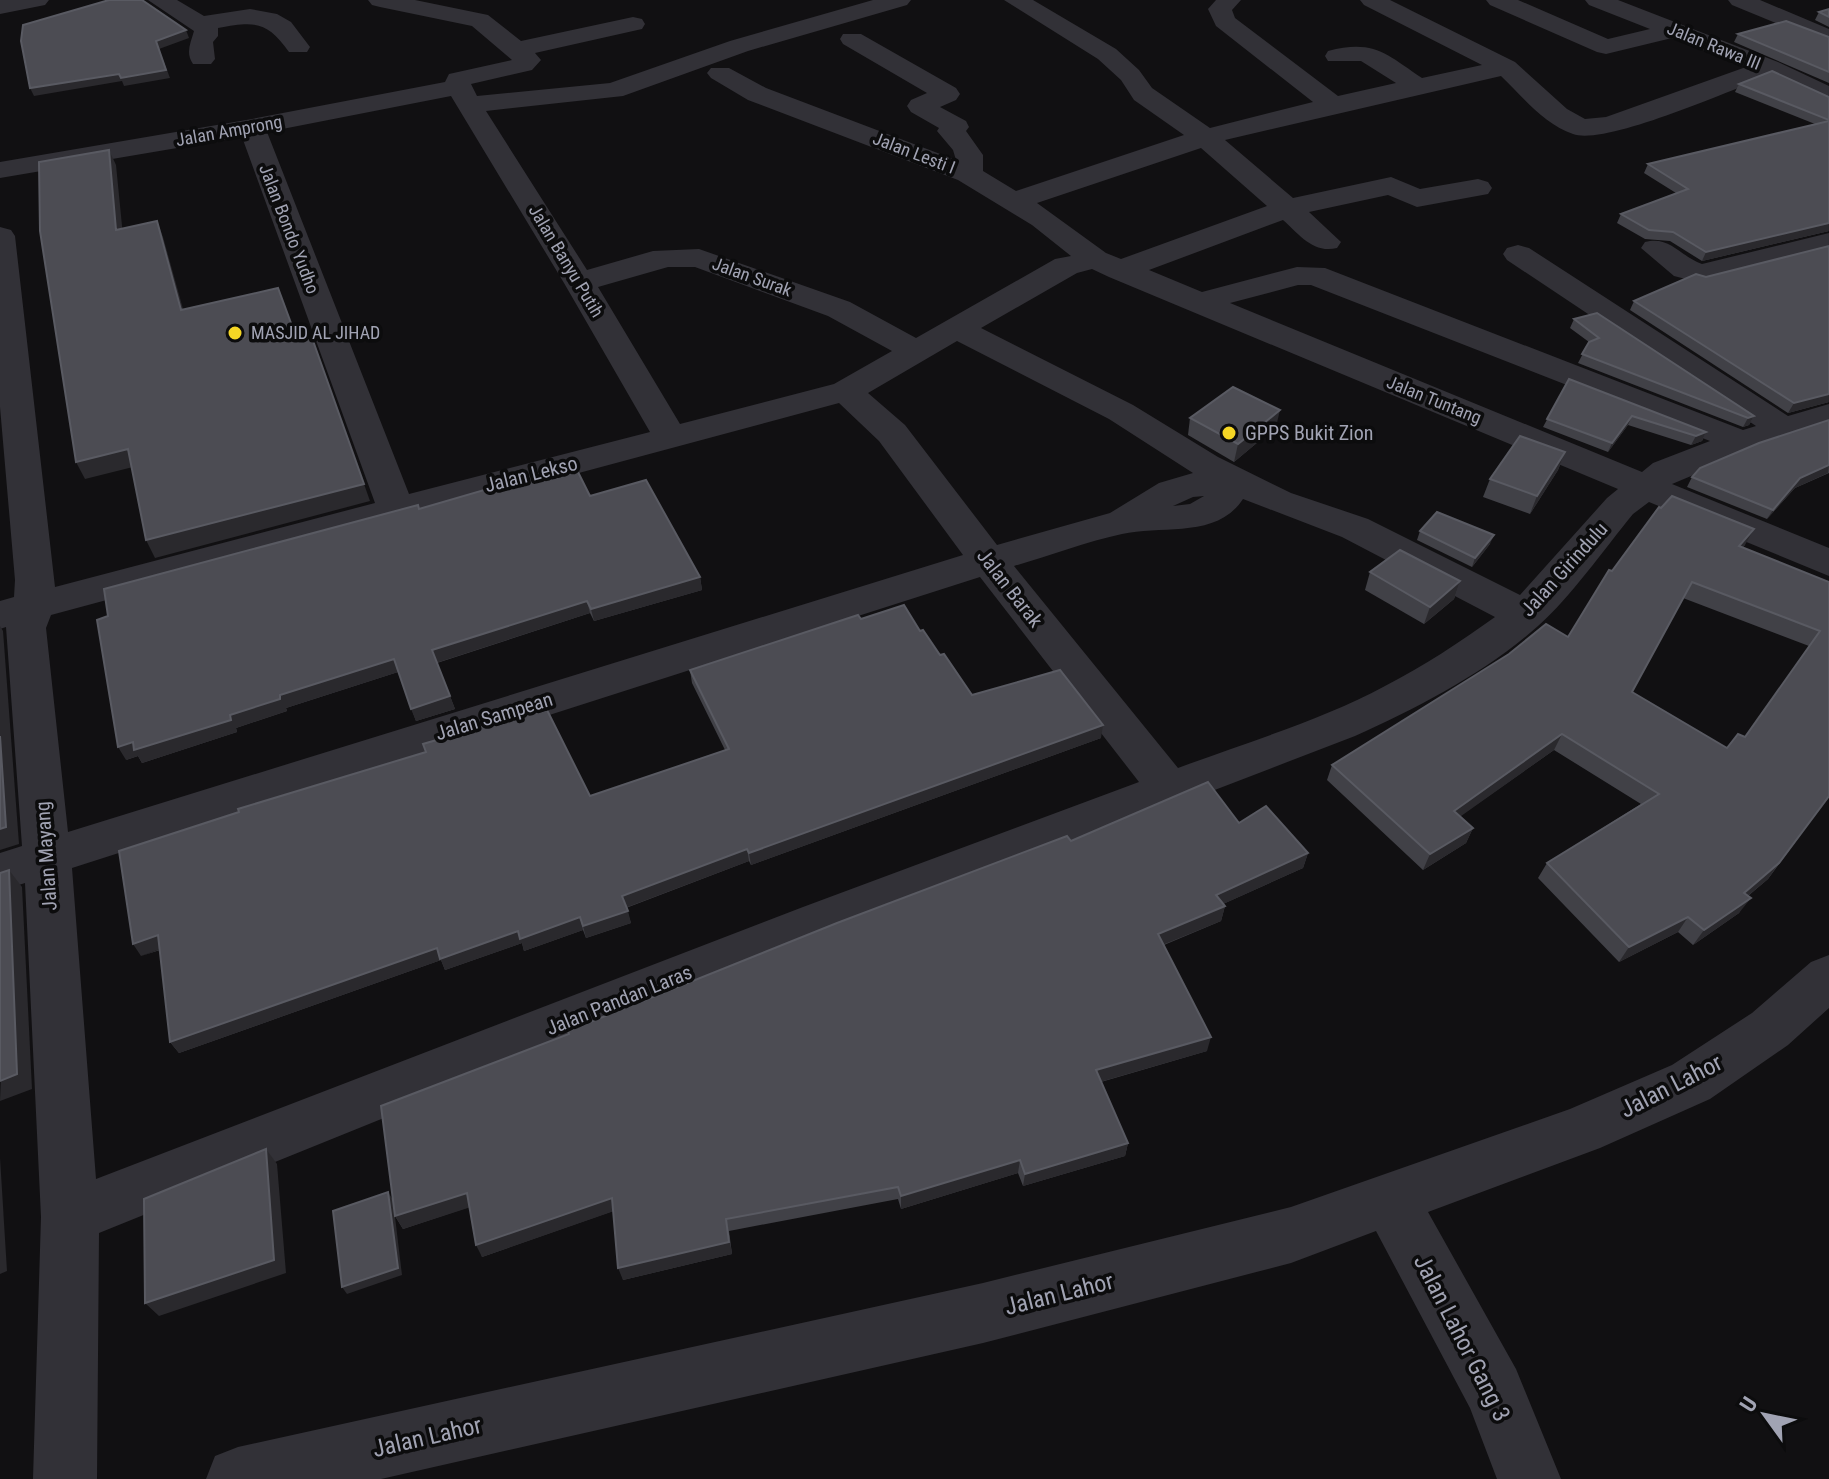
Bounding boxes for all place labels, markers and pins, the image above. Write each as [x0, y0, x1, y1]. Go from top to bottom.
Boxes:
place label: MASJID AL JIHAD [251, 322, 380, 343]
marker: MASJID AL JIHAD [226, 324, 244, 342]
place label: GPPS Bukit Zion [1245, 421, 1373, 445]
marker: GPPS Bukit Zion [1220, 424, 1238, 442]

